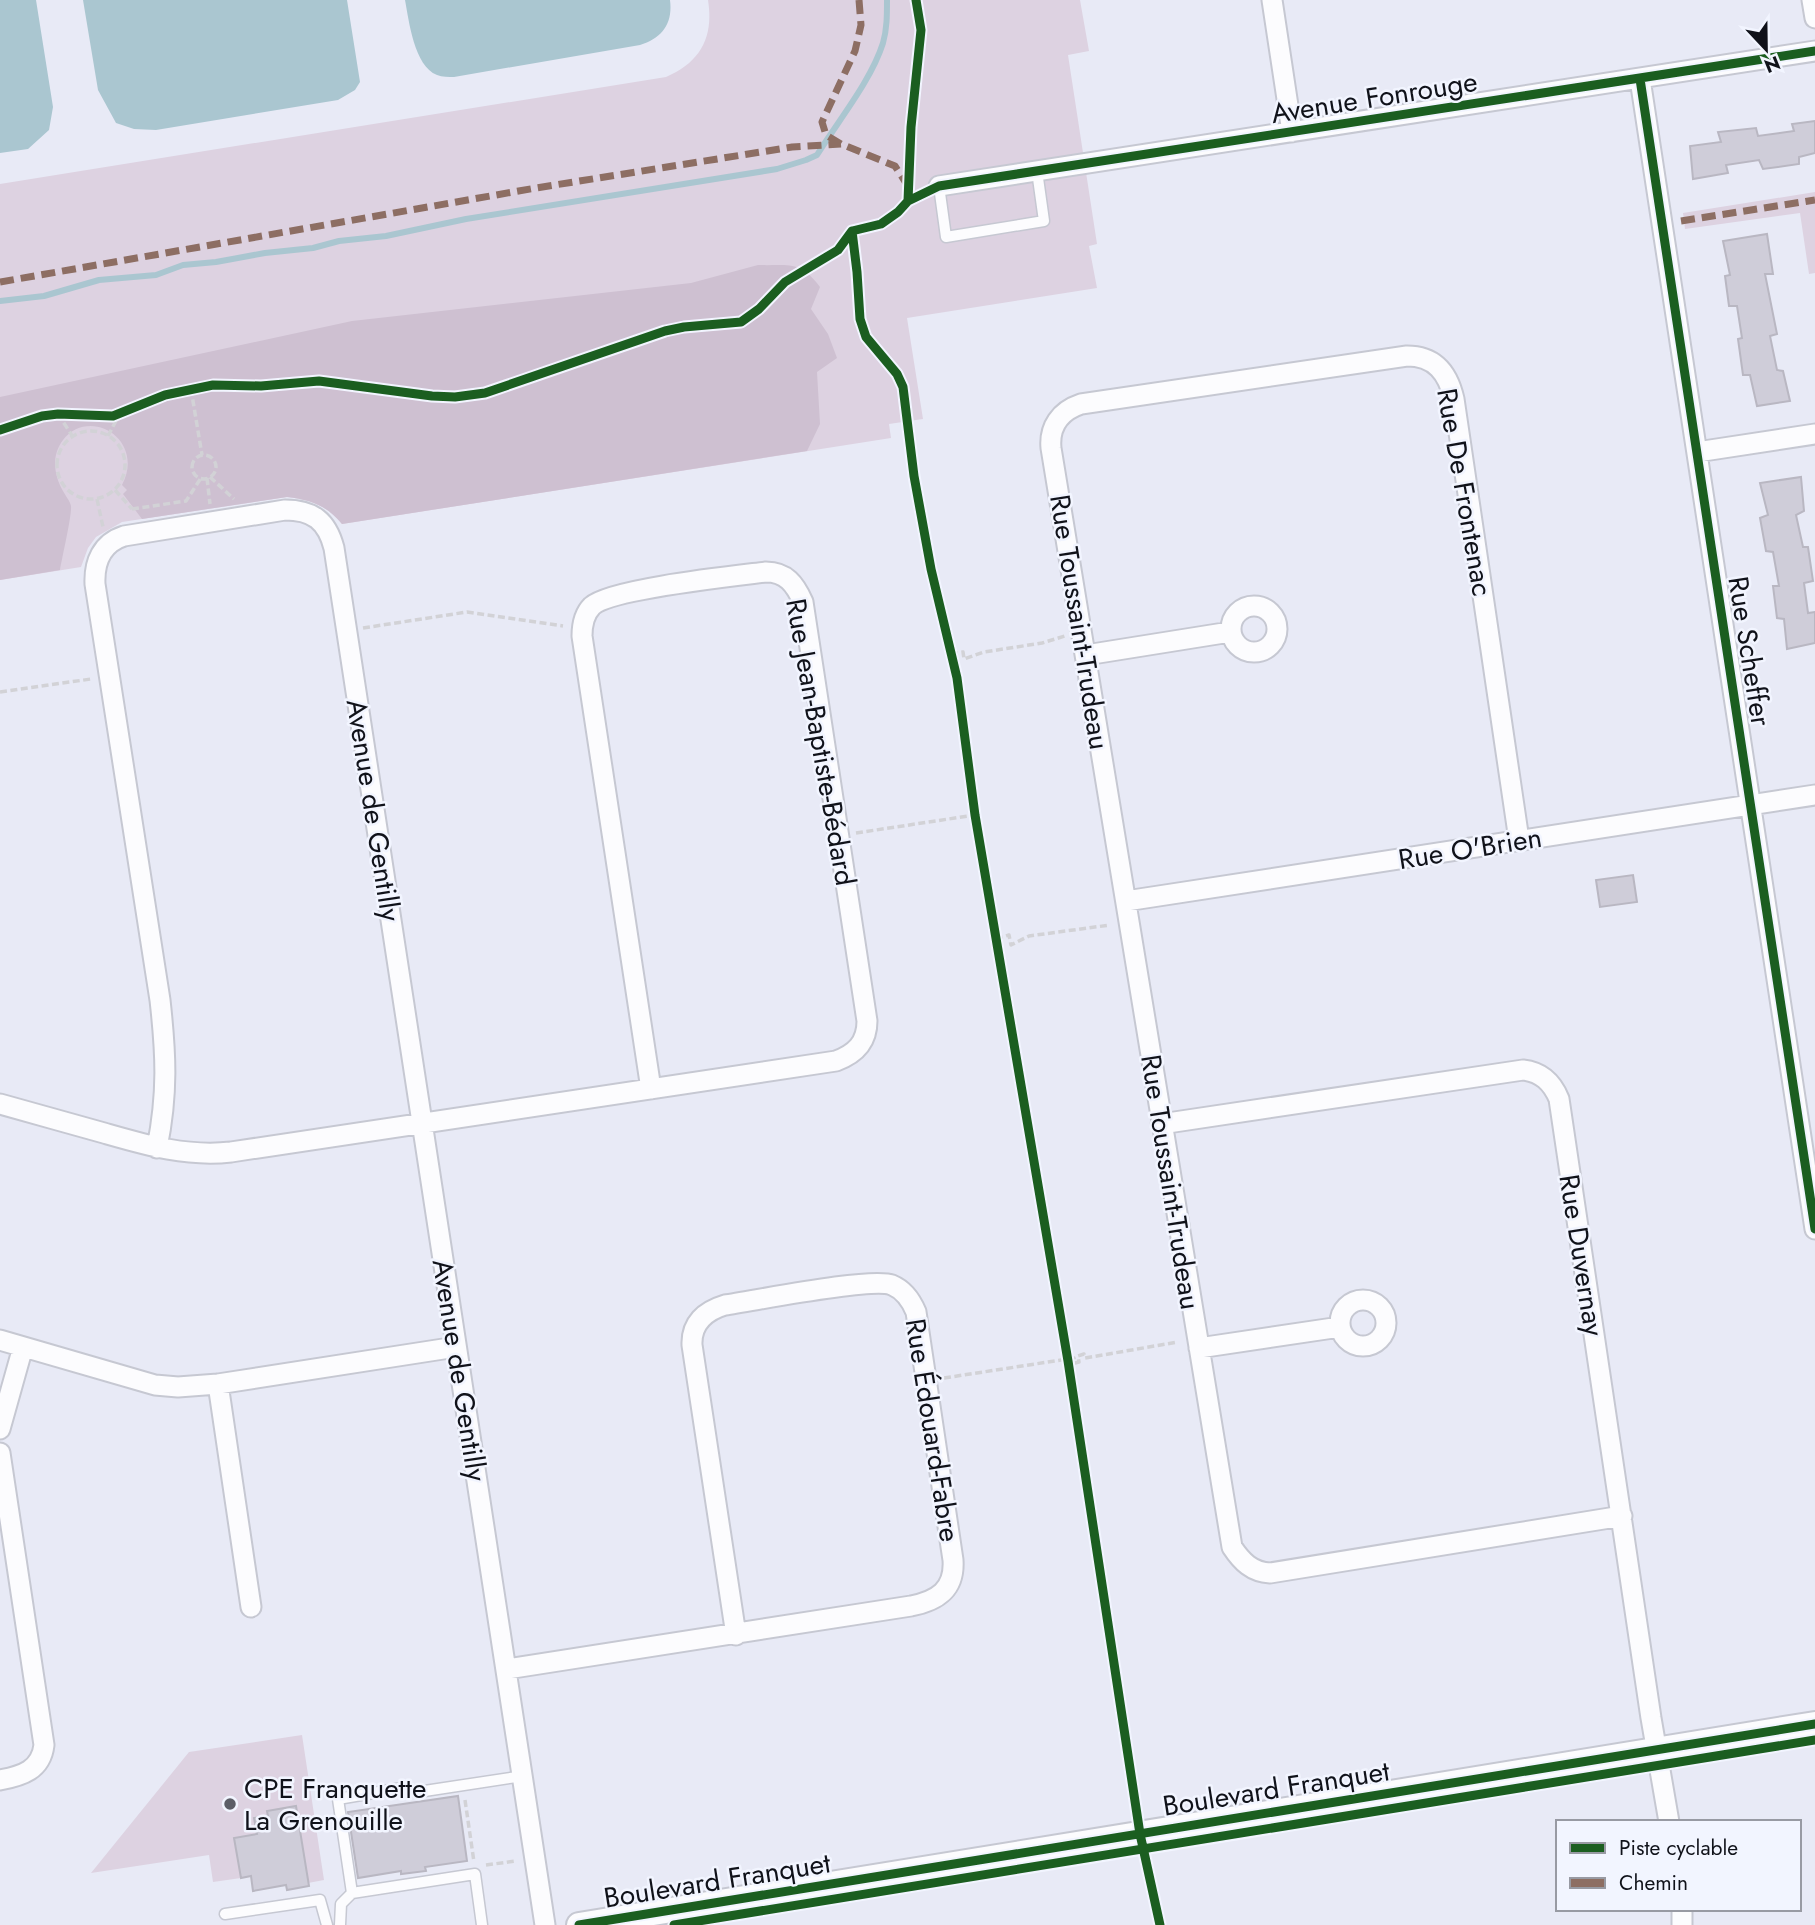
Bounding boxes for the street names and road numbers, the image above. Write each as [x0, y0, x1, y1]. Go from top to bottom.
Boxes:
street label: Avenue Fonrouge [1268, 61, 1480, 134]
street label: Rue De Frontenac [1426, 385, 1503, 599]
street label: Rue Toussaint-Trudeau [1039, 492, 1120, 753]
street label: Rue Scheffer [1717, 573, 1782, 729]
street label: Rue Jean-Baptiste-Bédard [775, 595, 866, 889]
street label: Avenue de Gentilly [336, 696, 411, 925]
street label: Rue O'Brien [1395, 817, 1545, 880]
street label: Rue Toussaint-Trudeau [1130, 1052, 1211, 1313]
street label: Rue Duvernay [1548, 1171, 1615, 1340]
street label: Avenue de Gentilly [422, 1256, 497, 1485]
street label: Rue Édouard-Fabre [895, 1315, 970, 1545]
street label: Boulevard Franquet [1160, 1750, 1393, 1827]
street label: Boulevard Franquet [601, 1842, 834, 1919]

